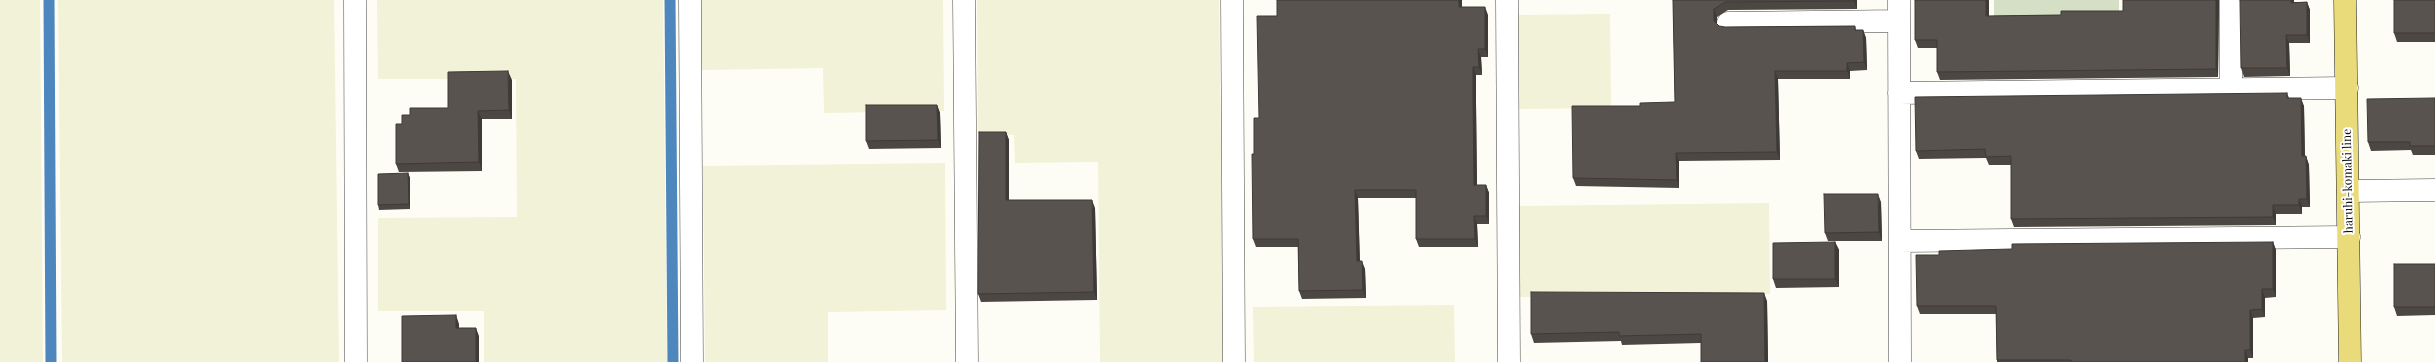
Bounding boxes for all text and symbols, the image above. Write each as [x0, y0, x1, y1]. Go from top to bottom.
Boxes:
street label: haruhi-komaki line [2340, 129, 2356, 233]

